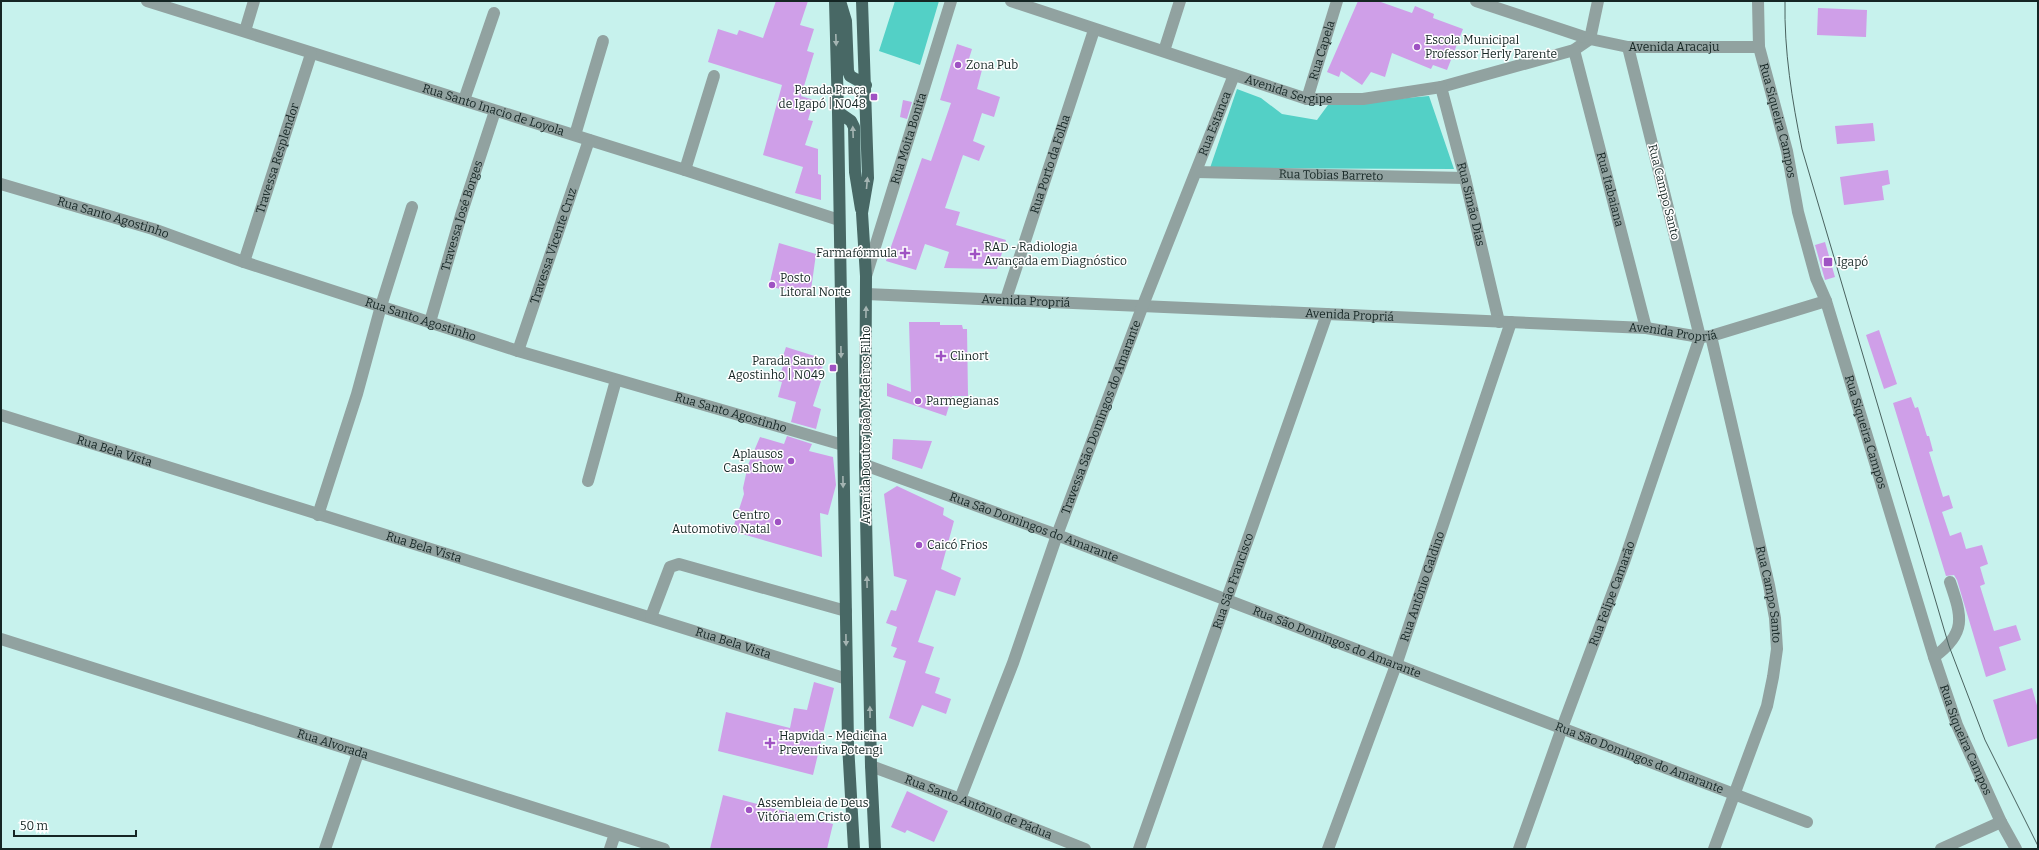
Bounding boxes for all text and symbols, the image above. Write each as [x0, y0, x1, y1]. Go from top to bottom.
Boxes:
street label: Rua Capela [1306, 18, 1338, 82]
place label: Escola Municipal Professor Herly Parente [1425, 33, 1557, 61]
one-way arrow [833, 34, 839, 47]
street label: Avenida Aracaju [1629, 40, 1720, 54]
marker: Escola Municipal Professor Herly Parente [1412, 42, 1422, 52]
place label: Zona Pub [966, 58, 1018, 72]
marker: Zona Pub [953, 60, 963, 70]
street label: Rua Siqueira Campos [1757, 61, 1799, 180]
street label: Avenida Sergipe [1243, 72, 1332, 106]
street label: Rua Santo Inacio de Loyola [421, 81, 567, 139]
place label: Parada Praça de Igapó | N048 [779, 83, 866, 111]
street label: Rua Estanca [1196, 89, 1234, 158]
street label: Rua Moita Bonita [888, 91, 929, 186]
marker: Parada Praça de Igapó | N048 [869, 92, 879, 102]
street label: Travessa Resplendor [253, 101, 302, 215]
street label: Rua Porto da Folha [1027, 112, 1073, 215]
one-way arrow [850, 126, 857, 138]
street label: Rua Campo Santo [1645, 143, 1683, 241]
street label: Rua Itabaiana [1594, 150, 1627, 229]
street label: Travessa José Borges [438, 158, 485, 273]
street label: Rua Simão Dias [1454, 161, 1488, 248]
street label: Rua Tobias Barreto [1279, 167, 1383, 183]
one-way arrow [864, 177, 871, 189]
street label: Travessa Vicente Cruz [527, 186, 579, 306]
street label: Rua Santo Agostinho [56, 194, 171, 241]
place label: RAD - Radiologia Avançada em Diagnóstico [984, 240, 1127, 268]
place label: Farmafórmula [816, 246, 897, 260]
marker: Farmafórmula [900, 248, 910, 258]
marker: RAD - Radiologia Avançada em Diagnóstico [969, 248, 981, 260]
place label: Igapó [1837, 255, 1868, 269]
marker: Igapó [1822, 256, 1834, 268]
place label: Posto Litoral Norte [780, 271, 851, 299]
marker: Posto Litoral Norte [767, 280, 777, 290]
street label: Avenida Propriá [981, 292, 1071, 310]
street label: Rua Santo Agostinho [363, 295, 478, 344]
one-way arrow [863, 305, 869, 318]
street label: Avenida Propriá [1305, 306, 1395, 324]
street label: Travessa São Domingos do Amarante [1058, 318, 1144, 516]
street label: Avenida Propriá [1628, 320, 1719, 344]
street label: Avenida Doutor João Medeiros Filho [859, 326, 873, 524]
one-way arrow [838, 346, 844, 359]
place label: Clinort [950, 349, 989, 363]
marker: Clinort [935, 350, 947, 362]
place label: Parada Santo Agostinho | N049 [728, 354, 825, 382]
marker: Parada Santo Agostinho | N049 [828, 363, 838, 373]
street label: Rua Siqueira Campos [1842, 373, 1890, 491]
street label: Rua Santo Agostinho [673, 390, 789, 435]
place label: Parmegianas [926, 394, 999, 408]
marker: Parmegianas [913, 396, 923, 406]
street label: Rua Bela Vista [75, 433, 154, 470]
place label: Aplausos Casa Show [723, 447, 783, 475]
marker: Aplausos Casa Show [786, 456, 796, 466]
one-way arrow [840, 476, 846, 489]
street label: Rua São Domingos do Amarante [947, 489, 1120, 565]
place label: Centro Automotivo Natal [672, 508, 771, 536]
marker: Centro Automotivo Natal [773, 517, 783, 527]
street label: Rua Bela Vista [384, 529, 464, 565]
street label: Rua Antônio Galdino [1397, 529, 1447, 643]
street label: Rua São Francisco [1210, 531, 1257, 631]
place label: Caicó Frios [927, 538, 988, 552]
street label: Rua Felipe Camarão [1586, 539, 1638, 648]
marker: Caicó Frios [914, 540, 924, 550]
street label: Rua Campo Santo [1753, 545, 1784, 643]
one-way arrow [864, 576, 871, 588]
street label: Rua São Domingos do Amarante [1251, 604, 1423, 681]
street label: Rua Bela Vista [694, 625, 773, 662]
one-way arrow [843, 634, 849, 647]
street label: Rua Siqueira Campos [1937, 683, 1995, 798]
one-way arrow [867, 705, 873, 718]
street label: Rua São Domingos do Amarante [1553, 719, 1726, 796]
street label: Rua Alvorada [295, 726, 370, 762]
place label: Hapvida - Medicina Preventiva Potengi [779, 729, 887, 757]
marker: Hapvida - Medicina Preventiva Potengi [764, 737, 776, 749]
street label: Rua Santo Antônio de Pádua [903, 772, 1054, 842]
place label: Assembleia de Deus Vitória em Cristo [757, 796, 869, 824]
marker: Assembleia de Deus Vitória em Cristo [744, 805, 754, 815]
scale bar [14, 812, 136, 838]
text: 50 m [20, 819, 49, 833]

